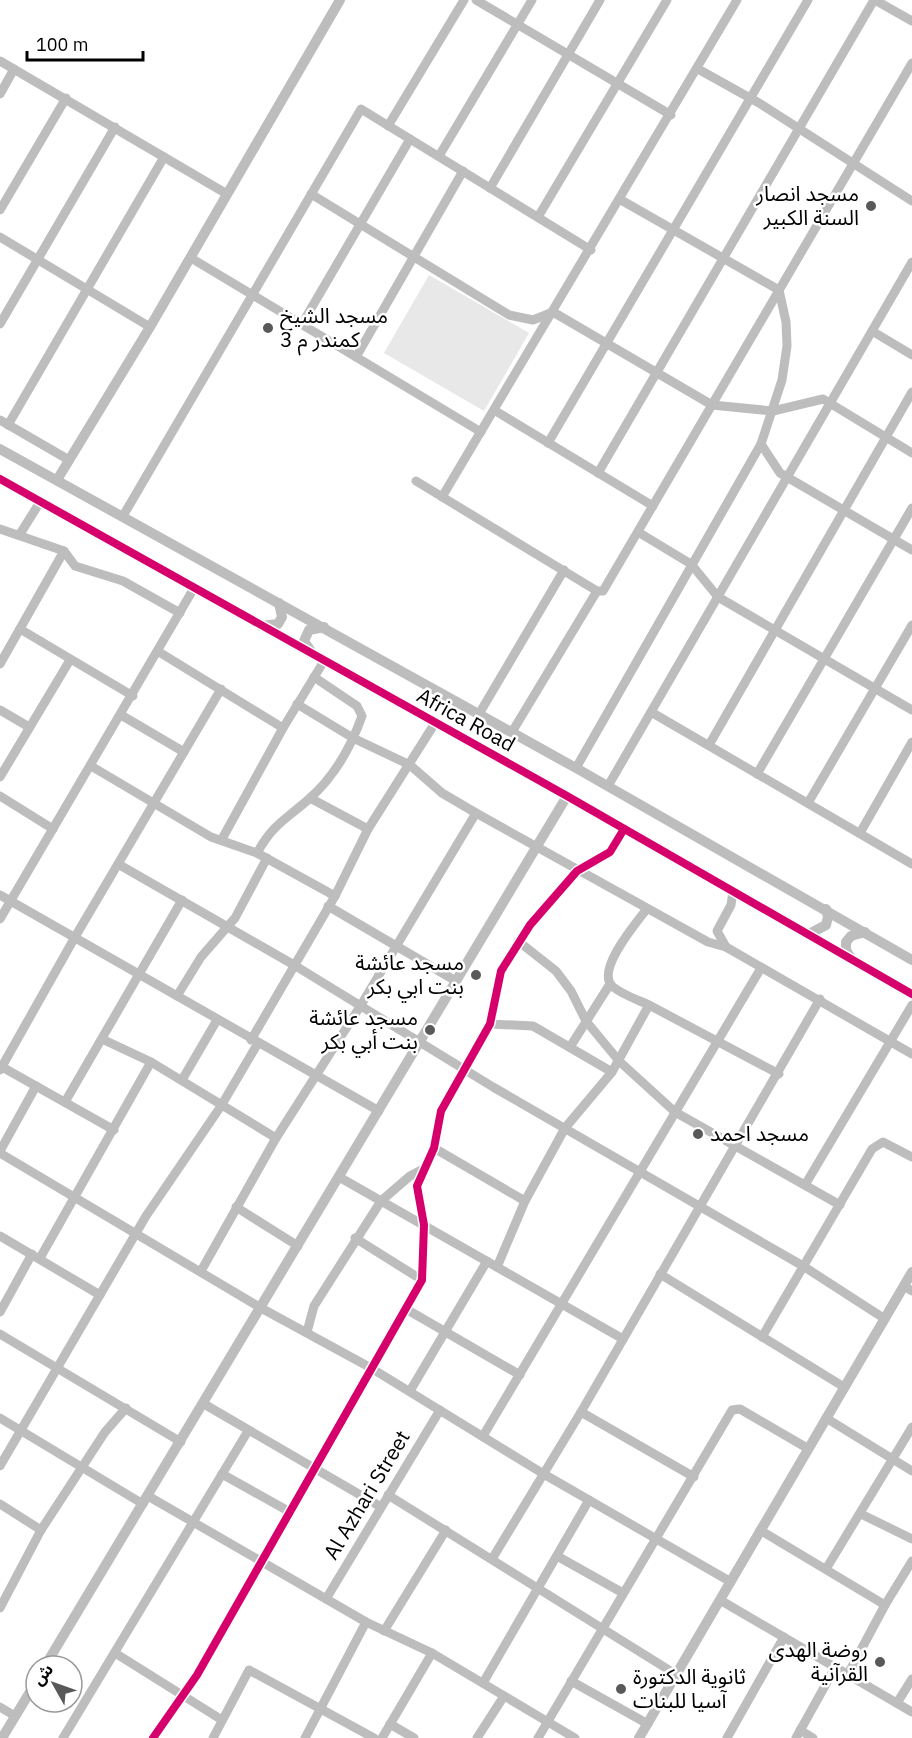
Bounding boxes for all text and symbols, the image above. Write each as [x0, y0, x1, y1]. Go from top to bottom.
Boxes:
scale bar [27, 24, 142, 62]
text: 100 m [36, 33, 88, 56]
place label: مسجد انصار السنة الكبير [755, 179, 859, 231]
marker: مسجد انصار السنة الكبير [864, 199, 878, 213]
place label: مسجد الشيخ كمندر م 3 [280, 301, 388, 356]
marker: مسجد الشيخ كمندر م 3 [261, 321, 275, 335]
street label: Africa Road [412, 681, 521, 758]
place label: مسجد عائشة بنت ابي بكر [355, 948, 464, 1003]
marker: مسجد عائشة بنت ابي بكر [469, 968, 483, 982]
place label: مسجد عائشة بنت أبي بكر [309, 1003, 418, 1058]
marker: مسجد عائشة بنت أبي بكر [423, 1023, 437, 1037]
place label: مسجد احمد [710, 1119, 809, 1147]
marker: مسجد احمد [691, 1127, 705, 1141]
street label: Al Azhari Street [316, 1425, 416, 1564]
place label: روضة الهدى القرآنية [769, 1635, 868, 1687]
north arrow [24, 1654, 84, 1714]
marker: روضة الهدى القرآنية [873, 1655, 887, 1669]
text: ش [28, 1659, 57, 1689]
place label: ثانوية الدكتورة آسيا للبنات [633, 1662, 746, 1714]
marker: ثانوية الدكتورة آسيا للبنات [614, 1682, 628, 1696]

